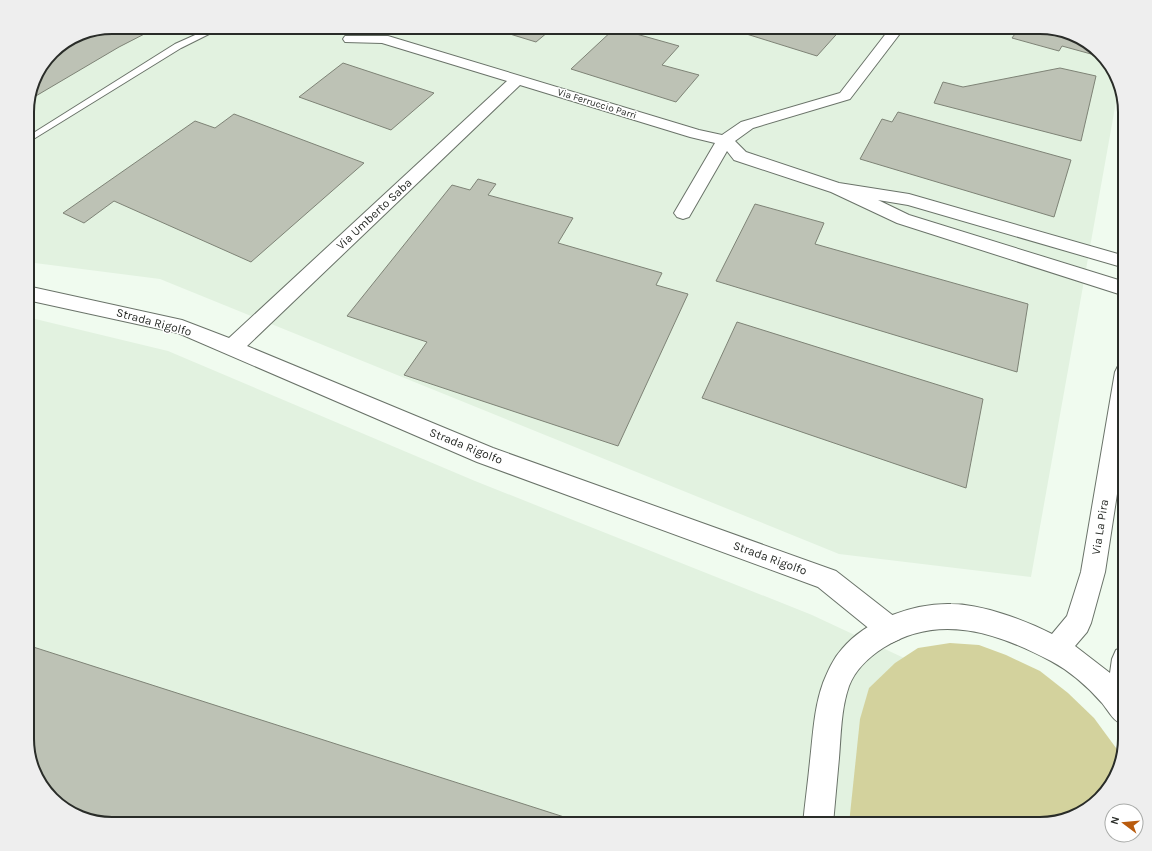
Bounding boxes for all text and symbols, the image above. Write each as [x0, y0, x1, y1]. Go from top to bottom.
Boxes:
street label: Via Ferruccio Parri [556, 86, 638, 122]
street label: Via Umberto Saba [333, 175, 415, 253]
street label: Strada Rigolfo [115, 305, 193, 339]
street label: Strada Rigolfo [427, 425, 505, 467]
street label: Via La Pira [1089, 498, 1111, 556]
street label: Strada Rigolfo [731, 538, 809, 578]
north arrow [1104, 803, 1144, 843]
text: N [1108, 815, 1122, 826]

